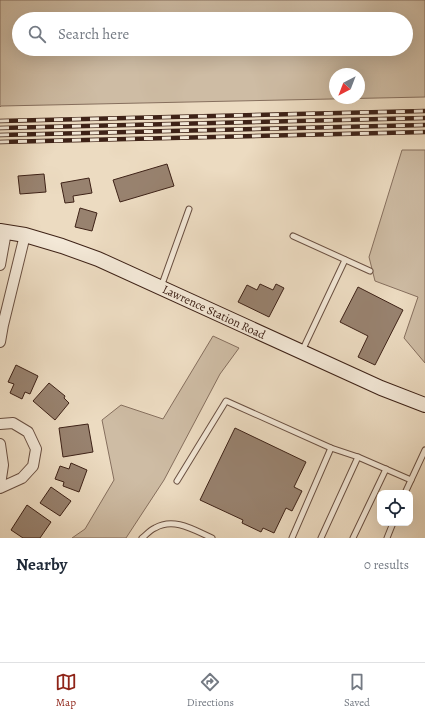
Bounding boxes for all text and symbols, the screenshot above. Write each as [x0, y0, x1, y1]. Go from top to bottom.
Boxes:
search box [12, 12, 413, 56]
icon: search [26, 23, 48, 45]
text: Search here [58, 24, 129, 44]
north arrow [329, 68, 365, 104]
street label: Lawrence Station Road [160, 281, 269, 343]
map controls [377, 490, 413, 526]
button: locate [377, 490, 413, 526]
text: Nearby [16, 553, 67, 576]
text: 0 results [364, 556, 409, 573]
tab: Map [55, 671, 77, 710]
tab: Directions [187, 671, 234, 710]
tab: Saved [344, 671, 370, 710]

